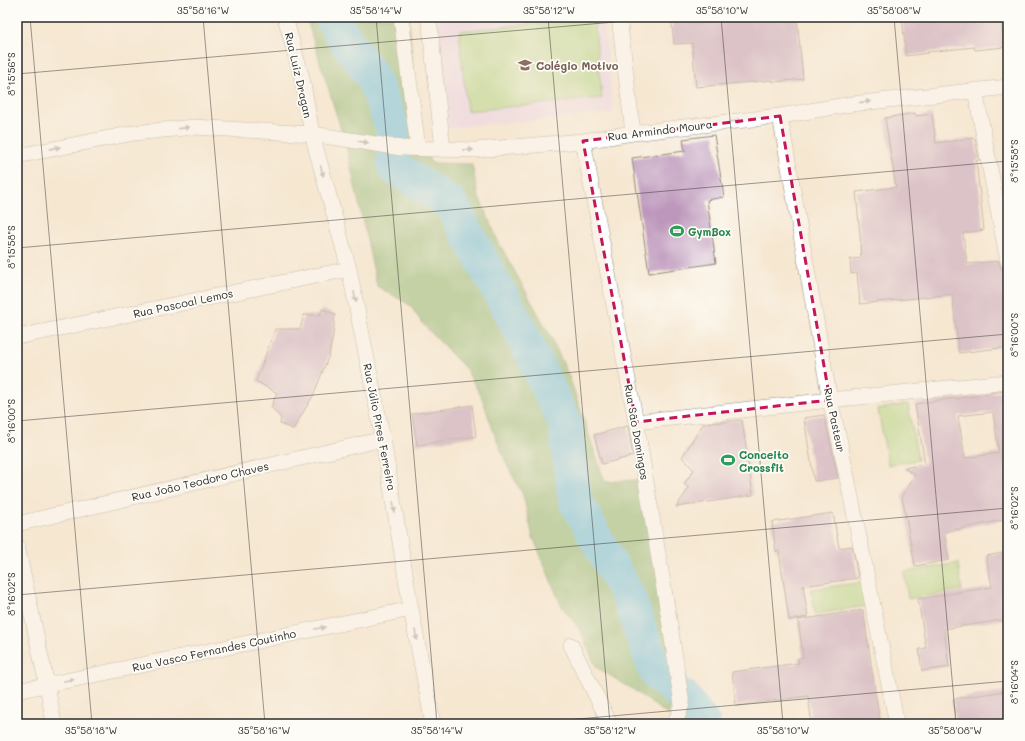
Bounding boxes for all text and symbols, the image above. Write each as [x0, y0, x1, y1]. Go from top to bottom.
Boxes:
text: 35°58'16"W [177, 3, 229, 17]
text: 35°58'14"W [350, 3, 402, 17]
text: 35°58'12"W [523, 3, 575, 17]
text: 35°58'10"W [696, 3, 749, 17]
text: 35°58'08"W [867, 3, 921, 17]
street label: Rua Luiz Dragan [282, 31, 316, 119]
text: 8°15'56"S [4, 52, 18, 96]
school or university icon: Colégio Motivo [517, 57, 533, 73]
place label: Colégio Motivo [536, 58, 619, 73]
one-way arrow [859, 99, 871, 106]
street label: Rua Armindo Moura [607, 116, 713, 144]
one-way arrow [730, 118, 742, 124]
one-way arrow [177, 125, 190, 131]
one-way arrow [357, 139, 369, 145]
text: 8°15'58"S [1007, 139, 1021, 183]
one-way arrow [49, 145, 61, 151]
one-way arrow [462, 147, 475, 153]
one-way arrow [319, 165, 325, 177]
sports icon: GymBox [669, 223, 685, 239]
place label: GymBox [688, 224, 731, 239]
text: 8°15'58"S [4, 225, 18, 269]
street label: Rua Pascoal Lemos [132, 285, 234, 321]
one-way arrow [352, 291, 358, 303]
text: 8°16'00"S [1007, 313, 1021, 357]
street label: Rua Júlio Pires Ferreira [360, 362, 400, 492]
street label: Rua São Domingos [621, 383, 653, 481]
street label: Rua Pasteur [821, 386, 849, 454]
text: 8°16'00"S [4, 399, 18, 443]
place label: Conceito Crossfit [739, 447, 789, 475]
sports icon: Conceito Crossfit [720, 452, 736, 468]
street label: Rua João Teodoro Chaves [130, 458, 270, 504]
text: 8°16'02"S [1007, 486, 1021, 530]
one-way arrow [391, 501, 397, 513]
text: 8°16'02"S [4, 572, 18, 616]
street label: Rua Vasco Fernandes Coutinho [131, 625, 298, 675]
one-way arrow [313, 625, 326, 631]
one-way arrow [413, 629, 419, 642]
text: 8°16'04"S [1007, 660, 1021, 704]
one-way arrow [63, 677, 75, 683]
text: 35°58'18"W [65, 723, 117, 737]
text: 35°58'16"W [238, 723, 290, 737]
text: 35°58'14"W [411, 723, 463, 737]
text: 35°58'12"W [584, 723, 636, 737]
text: 35°58'10"W [757, 723, 810, 737]
text: 35°58'08"W [928, 723, 982, 737]

